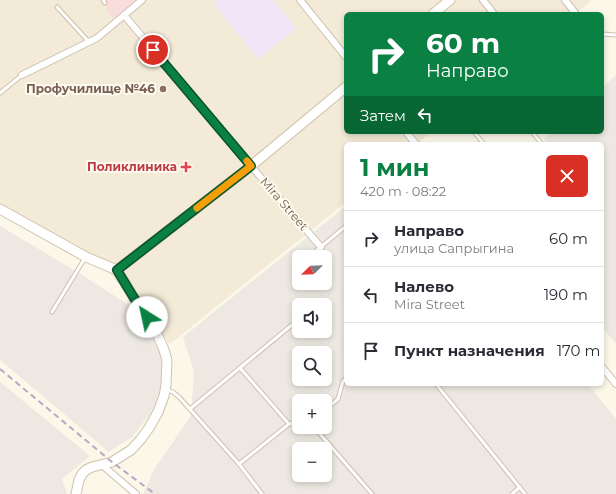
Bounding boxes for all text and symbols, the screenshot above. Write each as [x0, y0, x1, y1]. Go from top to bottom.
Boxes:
text: 60 m [426, 26, 500, 60]
icon: right [360, 28, 412, 80]
pin [136, 33, 170, 67]
icon: arrive [142, 39, 164, 61]
text: Направо [426, 60, 509, 82]
place label: Профучилище №46 [26, 81, 155, 96]
marker: Профучилище №46 [158, 84, 168, 94]
icon: left [414, 104, 436, 126]
text: Затем [360, 106, 406, 125]
text: 1 мин [360, 153, 429, 182]
button: close [546, 155, 588, 197]
place label: Поликлиника [87, 159, 177, 174]
marker: Поликлиника [180, 161, 192, 173]
street label: Mira Street [257, 174, 312, 233]
text: 420 m · 08:22 [360, 183, 446, 199]
text: Направо [394, 221, 464, 240]
icon: right [360, 228, 382, 250]
text: 60 m [549, 229, 588, 248]
text: улица Сапрыгина [394, 240, 514, 256]
north arrow [292, 250, 332, 290]
map controls [292, 250, 332, 482]
text: Налево [394, 277, 454, 296]
icon: left [360, 284, 382, 306]
text: 190 m [544, 285, 588, 304]
position arrow [126, 296, 168, 338]
text: Mira Street [394, 296, 465, 312]
button: sound [292, 298, 332, 338]
icon: arrive [360, 340, 382, 362]
text: Пункт назначения [394, 341, 545, 360]
text: 170 m [557, 341, 600, 360]
button: search [292, 346, 332, 386]
button: + [292, 394, 332, 434]
button: − [292, 442, 332, 482]

